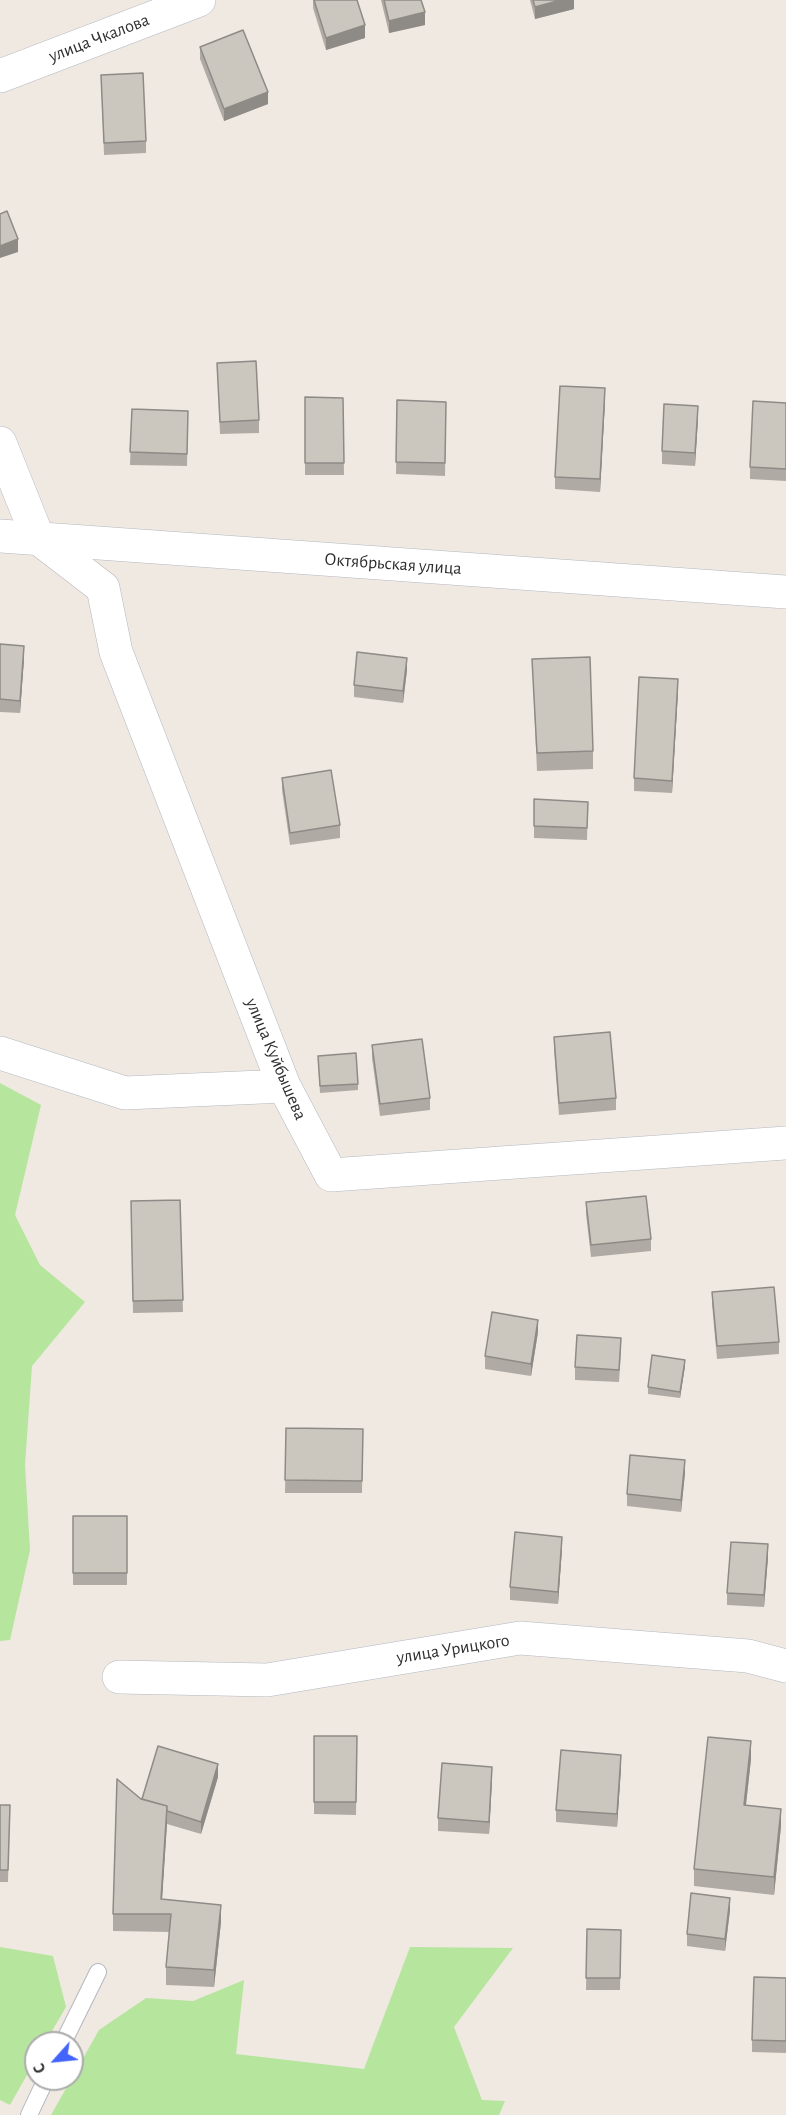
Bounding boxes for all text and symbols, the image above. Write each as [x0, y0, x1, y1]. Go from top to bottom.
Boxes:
street label: улица Чкалова [46, 9, 152, 67]
street label: Октябрьская улица [324, 548, 462, 580]
street label: улица Куйбышева [241, 995, 311, 1123]
street label: улица Урицкого [395, 1629, 511, 1669]
north arrow [24, 2031, 84, 2091]
text: С [31, 2061, 49, 2076]

